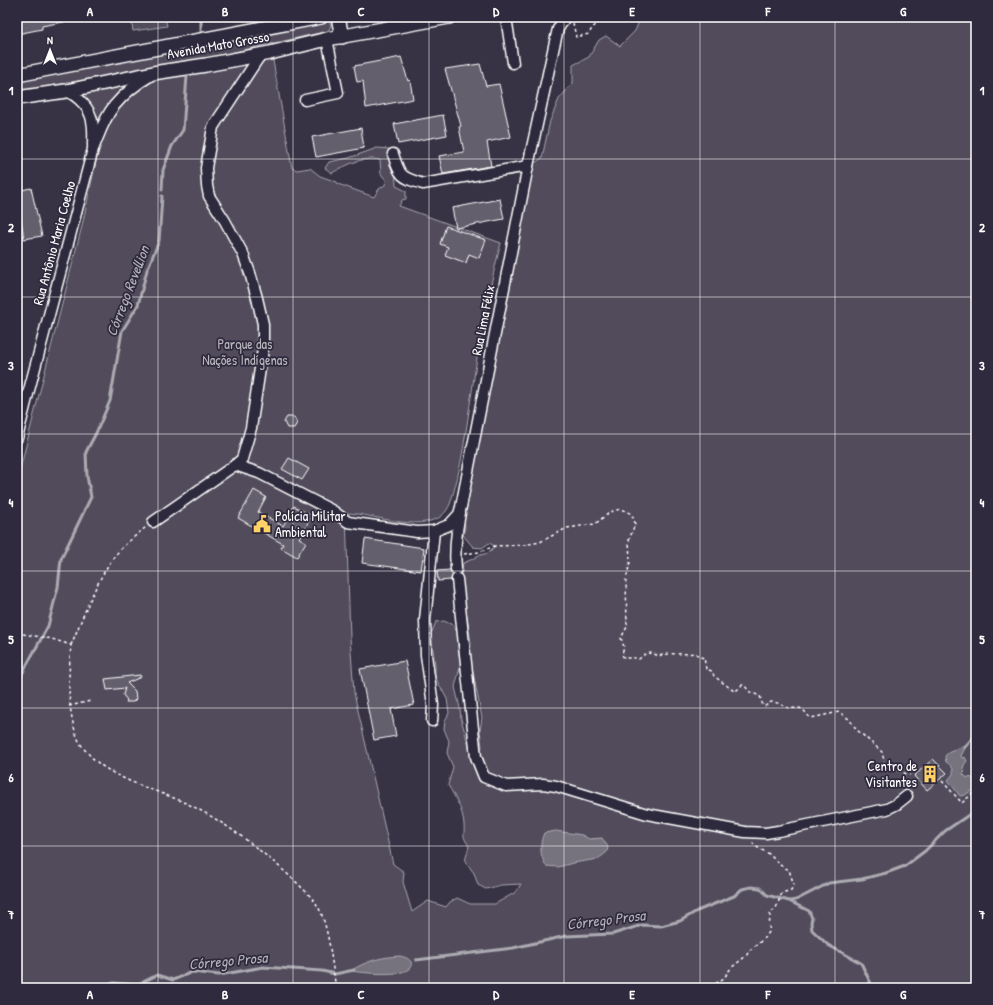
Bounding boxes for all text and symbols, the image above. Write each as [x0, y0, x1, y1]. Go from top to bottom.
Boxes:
text: A [87, 2, 94, 20]
text: B [222, 2, 229, 20]
text: C [357, 2, 365, 20]
text: D [493, 2, 500, 20]
text: E [629, 2, 635, 20]
text: F [765, 2, 772, 20]
text: G [900, 2, 907, 20]
street label: Avenida Mato Grosso [165, 26, 271, 63]
north arrow [30, 30, 70, 70]
text: N [47, 33, 53, 47]
text: 1 [9, 81, 14, 99]
text: 1 [980, 81, 985, 99]
street label: Rua Antônio Maria Coelho [28, 178, 79, 307]
text: 2 [8, 218, 15, 236]
text: 2 [979, 218, 986, 236]
water label: Córrego Revellion [101, 241, 155, 339]
street label: Rua Lima Félix [466, 283, 499, 357]
park label: Parque das Nações Indígenas [202, 334, 288, 370]
text: 3 [8, 356, 14, 374]
text: 3 [979, 356, 985, 374]
text: 4 [9, 493, 14, 511]
text: 4 [980, 493, 985, 511]
place label: Polícia Militar Ambiental [275, 506, 346, 541]
public building icon: Polícia Militar Ambiental [252, 514, 272, 534]
text: 5 [8, 630, 14, 648]
text: 5 [979, 630, 985, 648]
place label: Centro de Visitantes [865, 756, 917, 791]
building icon: Centro de Visitantes [920, 764, 940, 784]
text: 6 [8, 768, 14, 786]
text: 6 [979, 768, 985, 786]
water label: Córrego Prosa [566, 904, 648, 935]
text: 7 [7, 905, 15, 923]
text: 7 [978, 905, 986, 923]
water label: Córrego Prosa [188, 946, 270, 974]
text: A [87, 985, 94, 1003]
text: B [222, 985, 229, 1003]
text: C [357, 985, 365, 1003]
text: D [493, 985, 500, 1003]
text: E [629, 985, 635, 1003]
text: F [765, 985, 772, 1003]
text: G [900, 985, 907, 1003]

